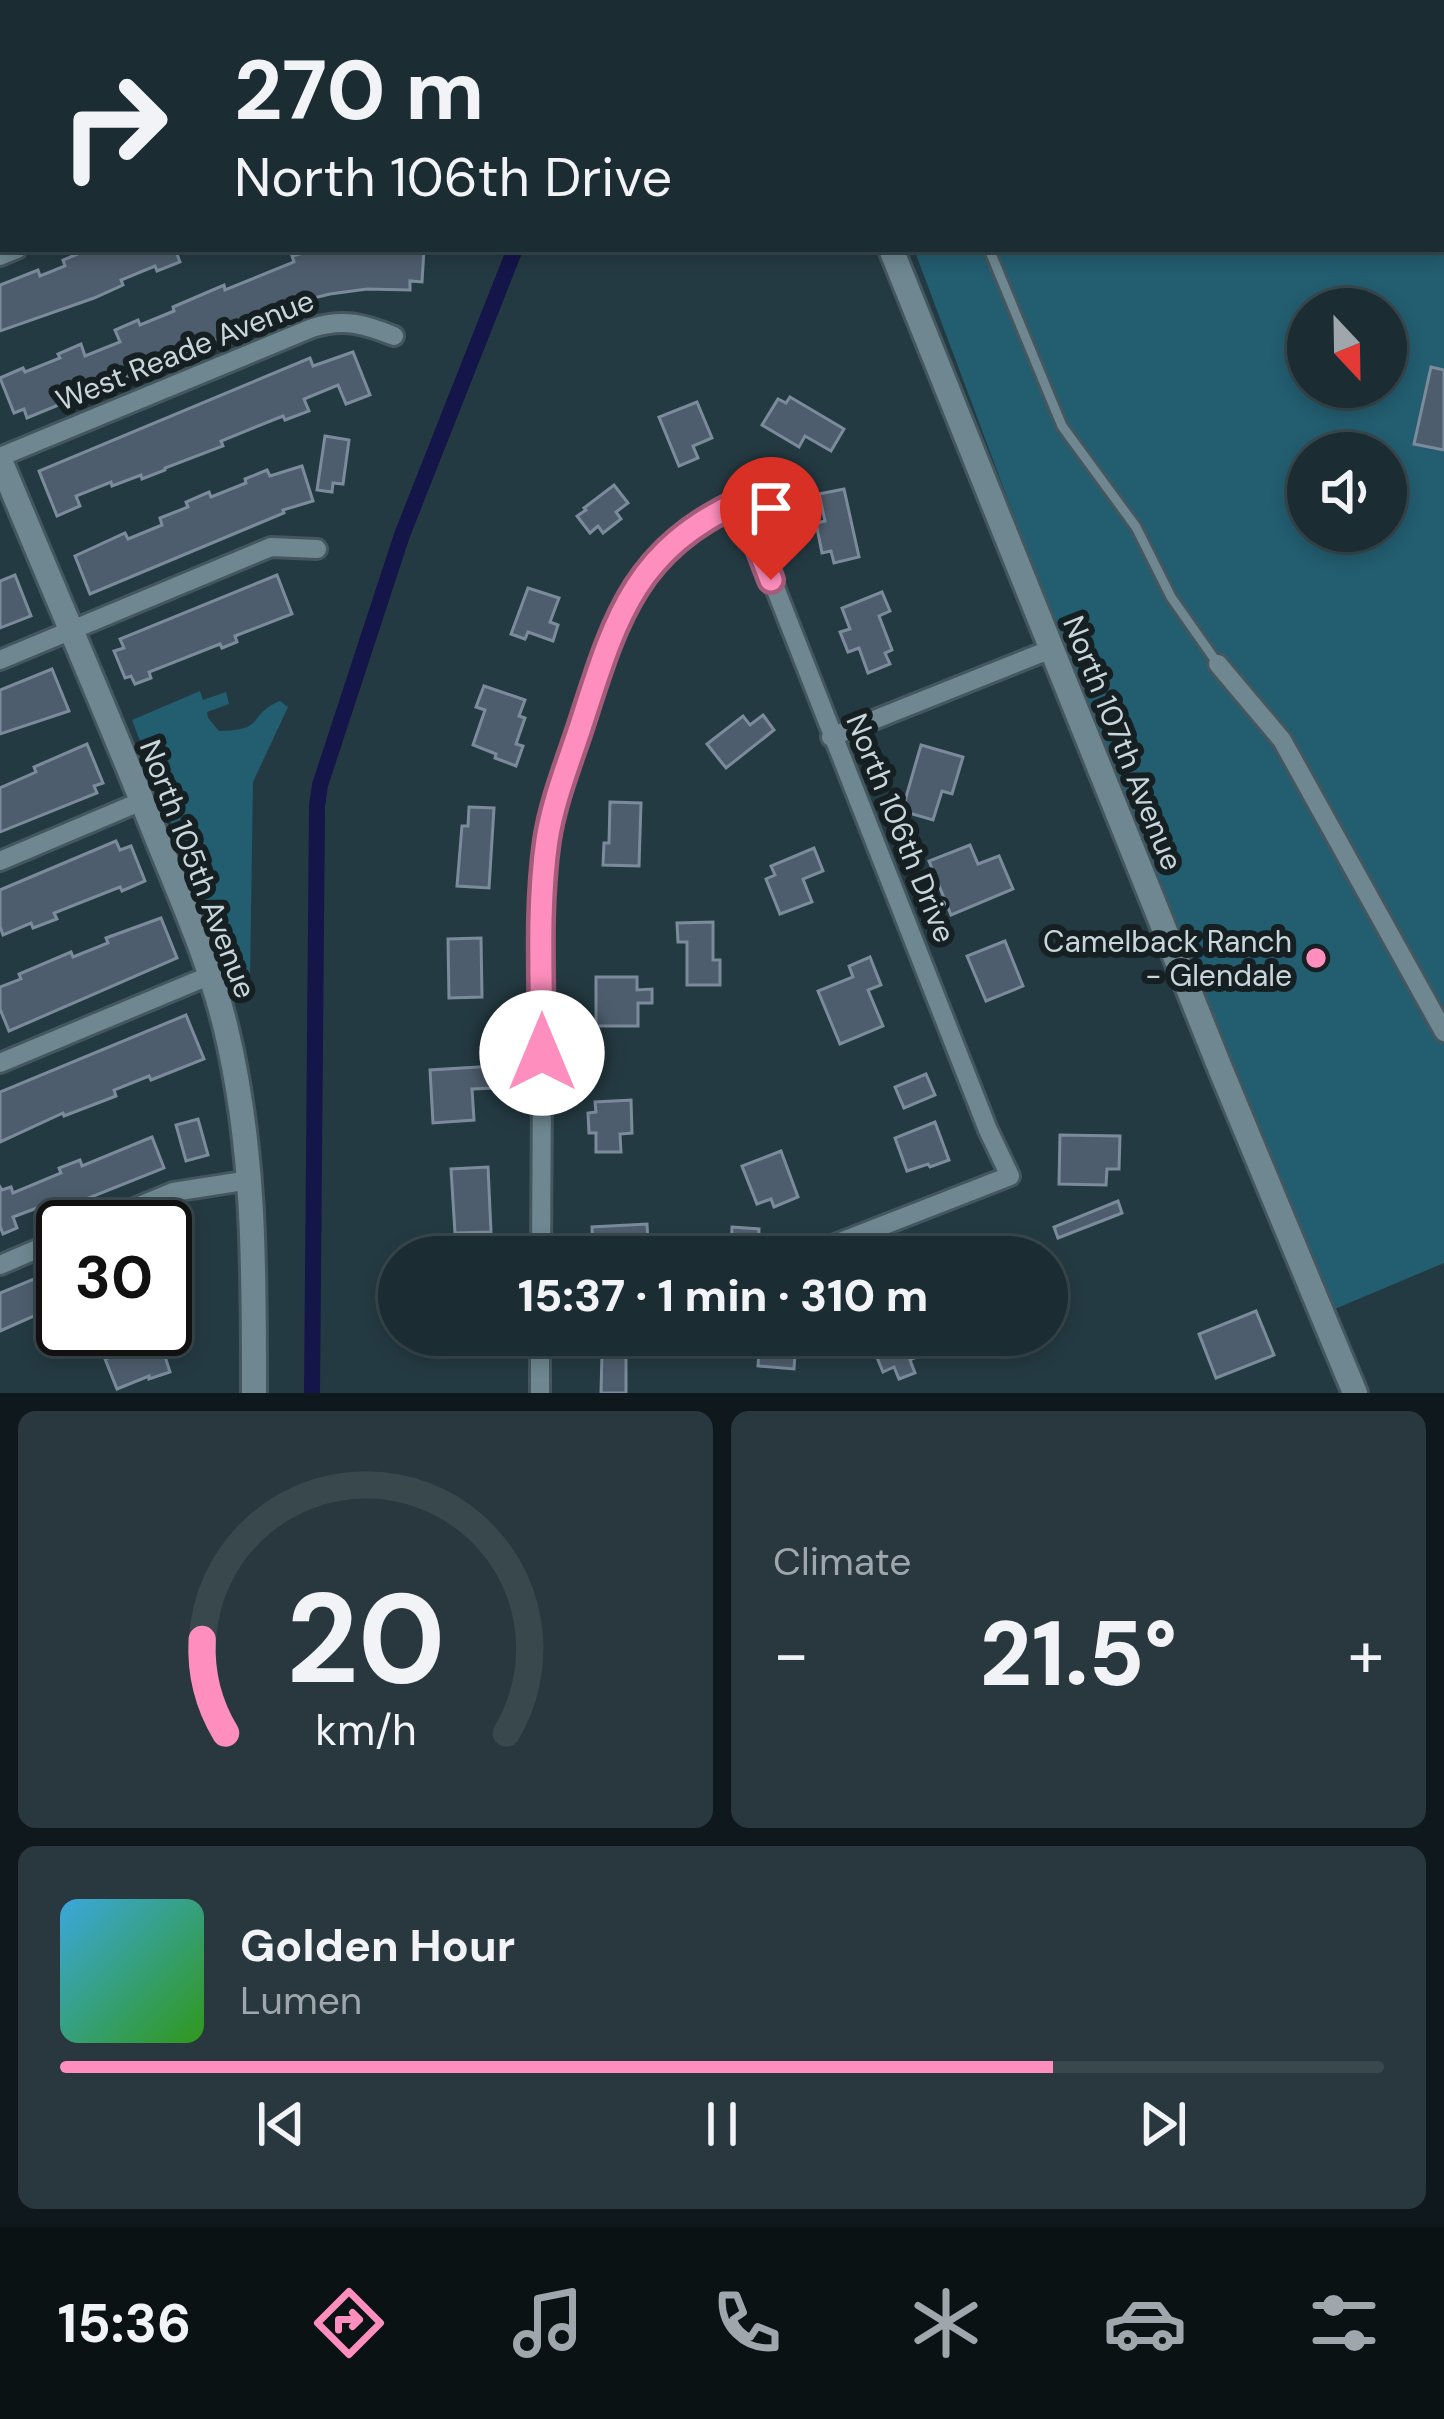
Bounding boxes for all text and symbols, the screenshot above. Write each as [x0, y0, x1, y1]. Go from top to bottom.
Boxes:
text: 270 m [234, 36, 484, 145]
icon: right [36, 48, 192, 204]
text: North 106th Drive [234, 142, 672, 213]
street label: West Reade Avenue [50, 280, 320, 420]
north arrow [1287, 288, 1407, 408]
map controls [1287, 288, 1407, 552]
button: sound [1287, 432, 1407, 552]
pin [720, 457, 822, 580]
icon: arrive [738, 475, 804, 541]
street label: North 107th Avenue [1054, 610, 1192, 876]
street label: North 106th Drive [837, 708, 965, 948]
street label: North 105th Avenue [131, 734, 265, 1004]
place label: Camelback Ranch - Glendale [1043, 922, 1292, 995]
marker: Camelback Ranch - Glendale [1303, 945, 1329, 971]
position arrow [479, 990, 605, 1116]
speed limit sign: 30 [36, 1200, 192, 1356]
text: 15:37 · 1 min · 310 m [518, 1266, 928, 1325]
text: Climate [773, 1536, 911, 1587]
text: 20 [286, 1558, 445, 1721]
text: 21.5° [980, 1596, 1177, 1713]
text: − [773, 1612, 809, 1697]
text: + [1348, 1612, 1384, 1697]
text: km/h [315, 1701, 416, 1757]
text: Golden Hour [240, 1916, 515, 1975]
text: Lumen [240, 1975, 362, 2026]
icon: previous [248, 2091, 314, 2157]
icon: pause [689, 2091, 755, 2157]
icon: next [1130, 2091, 1196, 2157]
icon: directions [307, 2281, 391, 2365]
icon: music [506, 2281, 590, 2365]
icon: phone [705, 2281, 789, 2365]
icon: climate [904, 2281, 988, 2365]
icon: car [1103, 2281, 1187, 2365]
icon: filters [1302, 2281, 1386, 2365]
text: 15:36 [58, 2288, 191, 2359]

